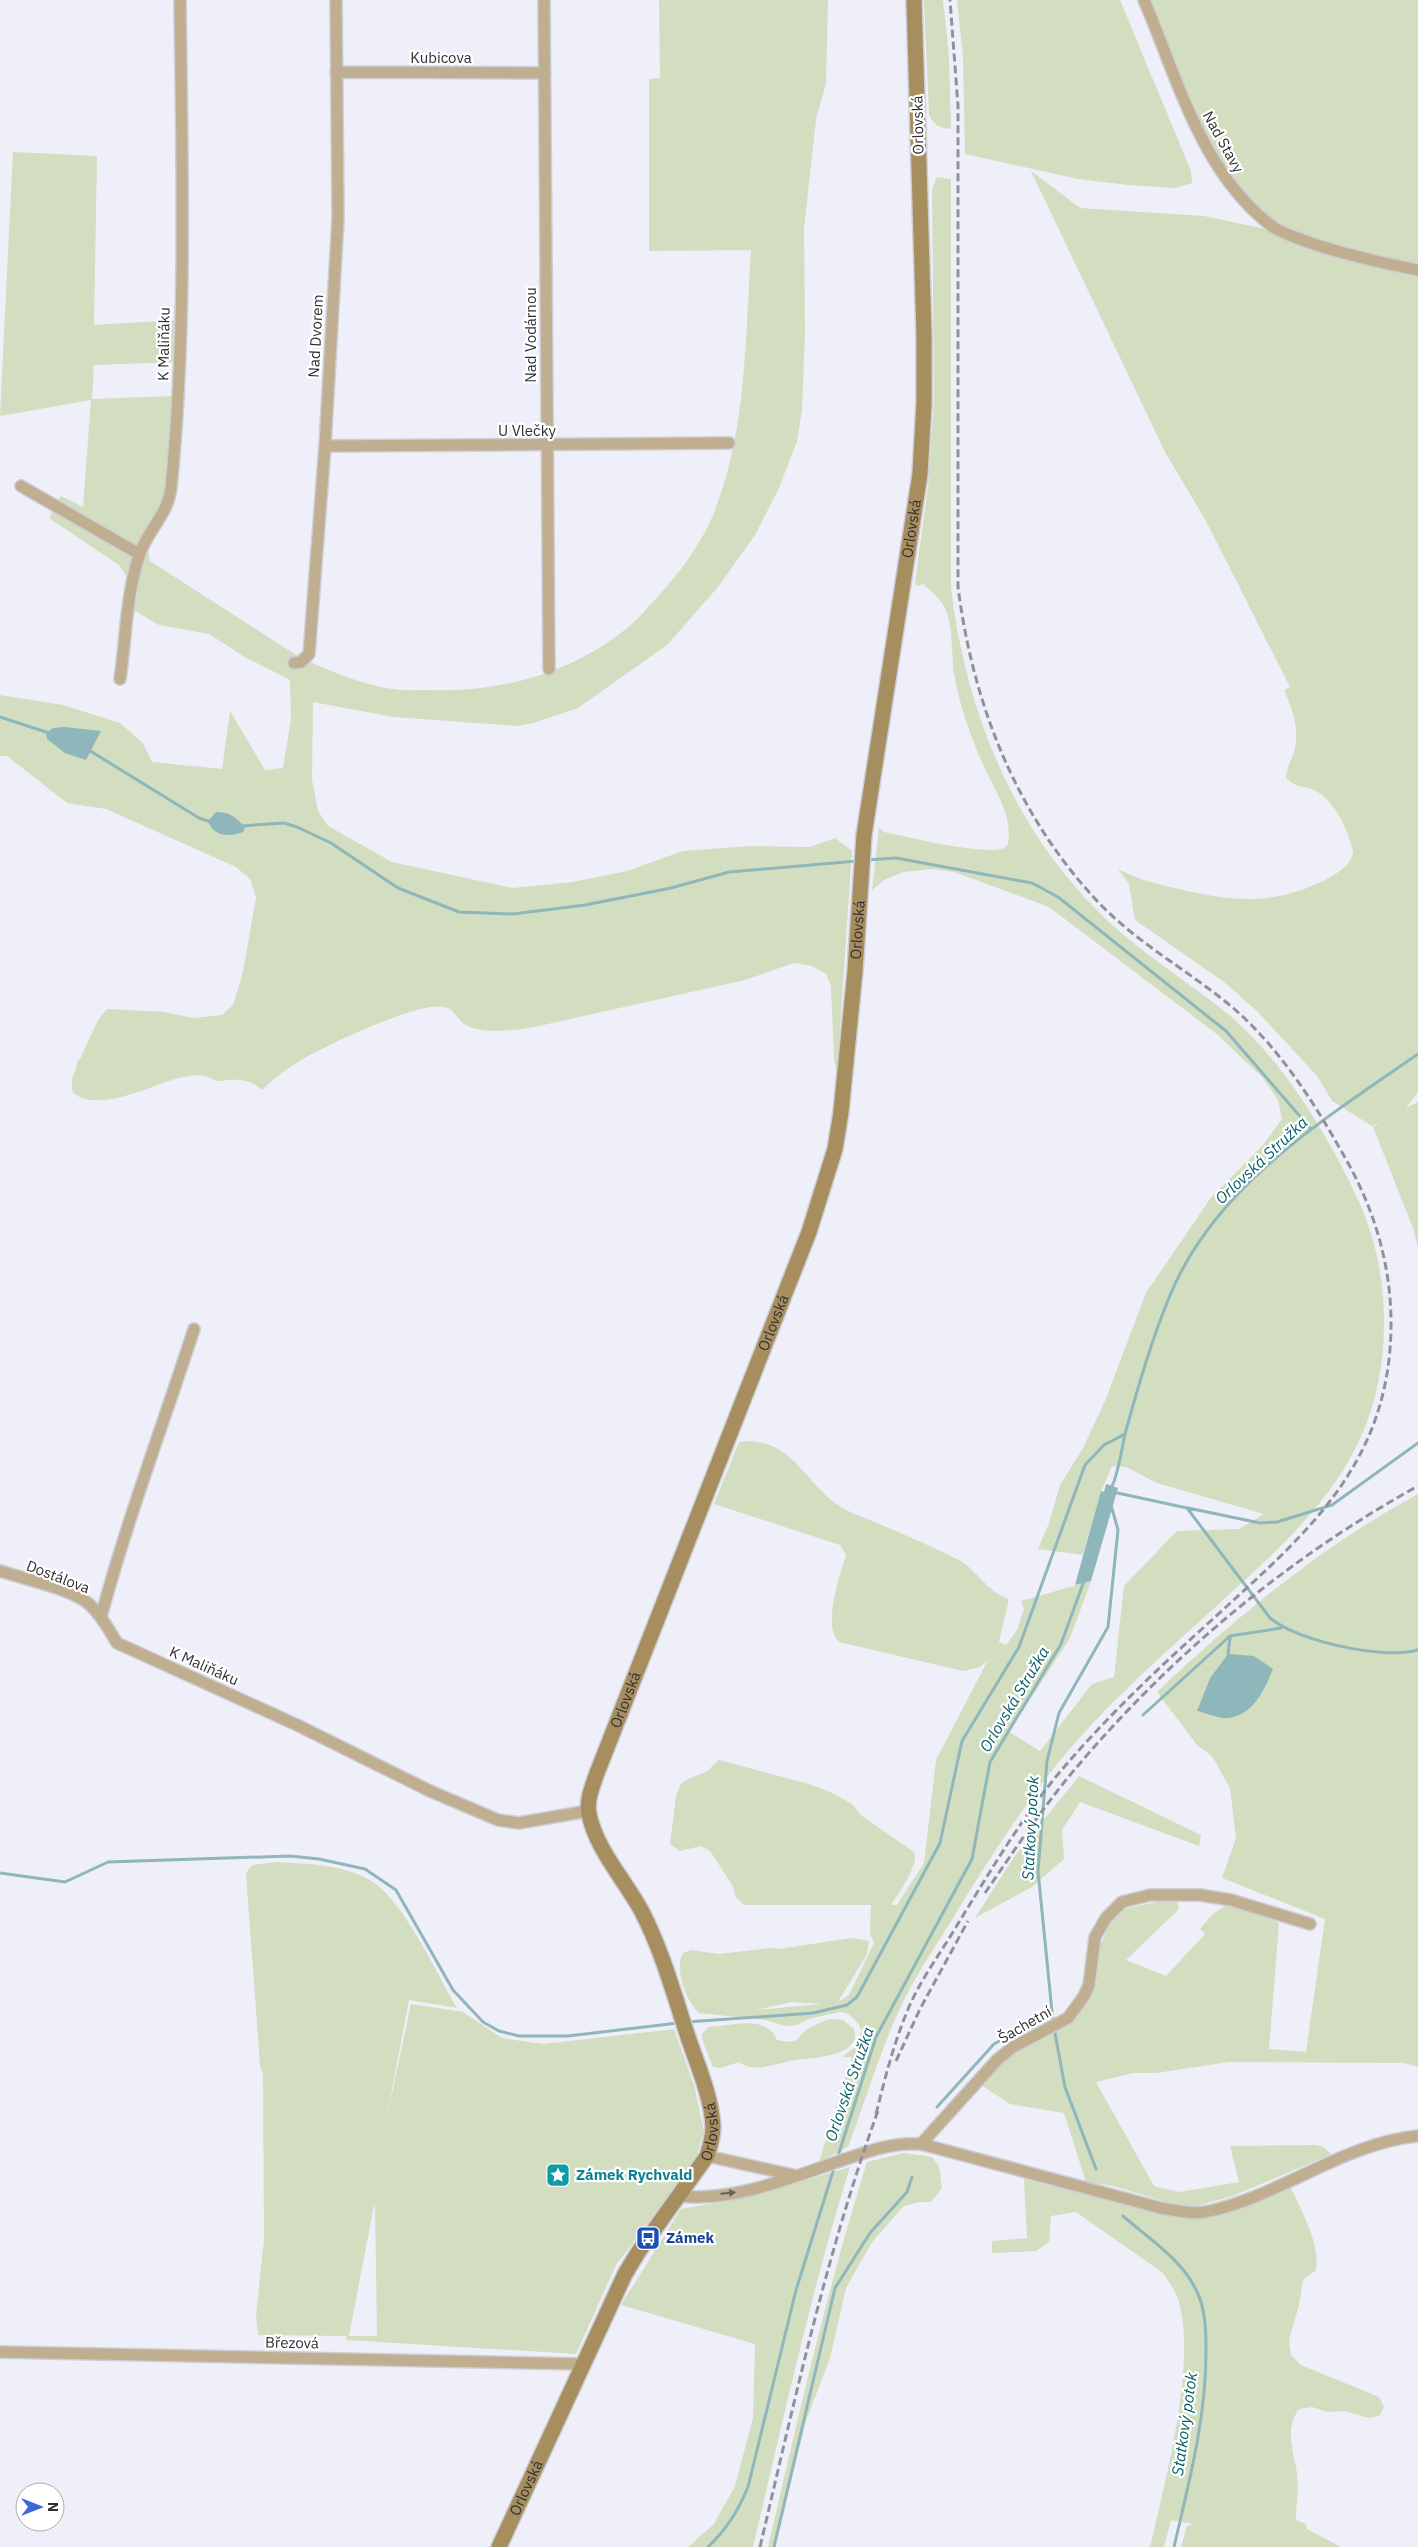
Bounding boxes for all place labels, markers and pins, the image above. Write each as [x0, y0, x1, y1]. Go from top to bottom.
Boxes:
place icon: Zámek Rychvald [545, 2162, 571, 2188]
place label: Zámek Rychvald [576, 2165, 692, 2184]
bus stop icon: Zámek [635, 2225, 661, 2251]
place label: Zámek [666, 2228, 714, 2247]

